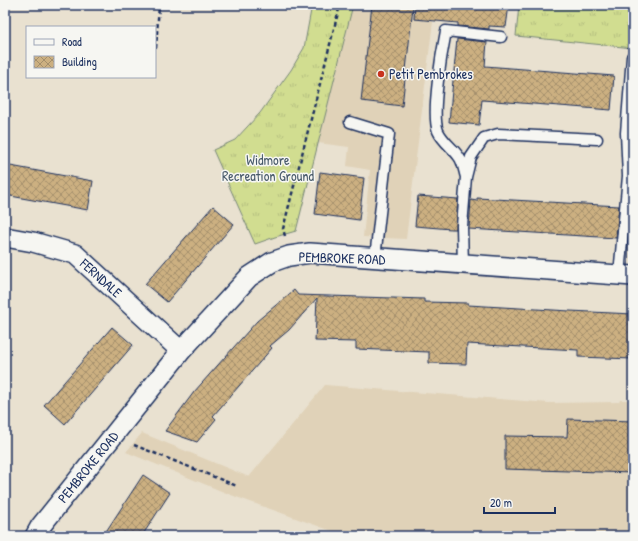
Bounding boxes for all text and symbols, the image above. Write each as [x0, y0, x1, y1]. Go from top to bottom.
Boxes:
legend [26, 26, 156, 78]
text: Road [62, 33, 82, 50]
text: Building [62, 53, 97, 70]
place label: Petit Pembrokes [389, 64, 473, 83]
marker: Petit Pembrokes [376, 69, 386, 79]
park label: Widmore Recreation Ground [222, 150, 315, 185]
street label: PEMBROKE ROAD [298, 246, 386, 269]
street label: FERNDALE [76, 253, 126, 301]
street label: PEMBROKE ROAD [53, 427, 123, 506]
scale bar [484, 489, 555, 515]
text: 20 m [490, 494, 512, 511]

